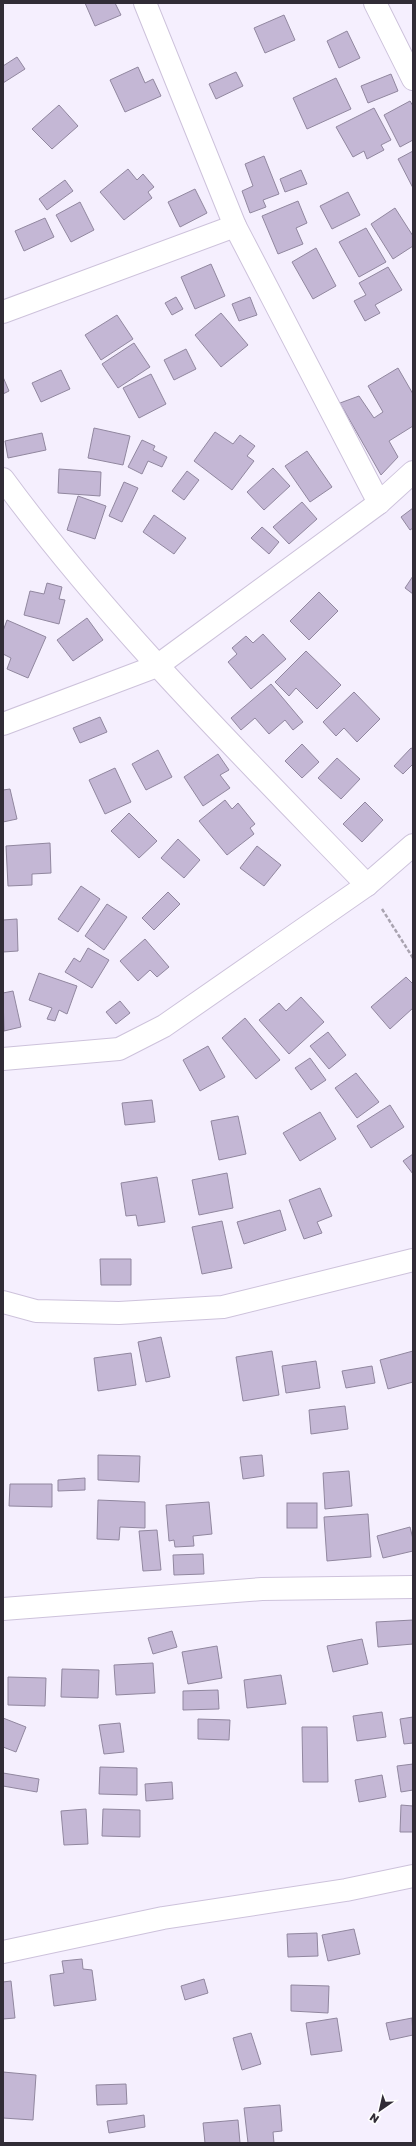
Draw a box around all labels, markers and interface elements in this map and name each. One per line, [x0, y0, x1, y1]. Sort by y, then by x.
north arrow [360, 2090, 400, 2130]
text: N [367, 2111, 381, 2126]

